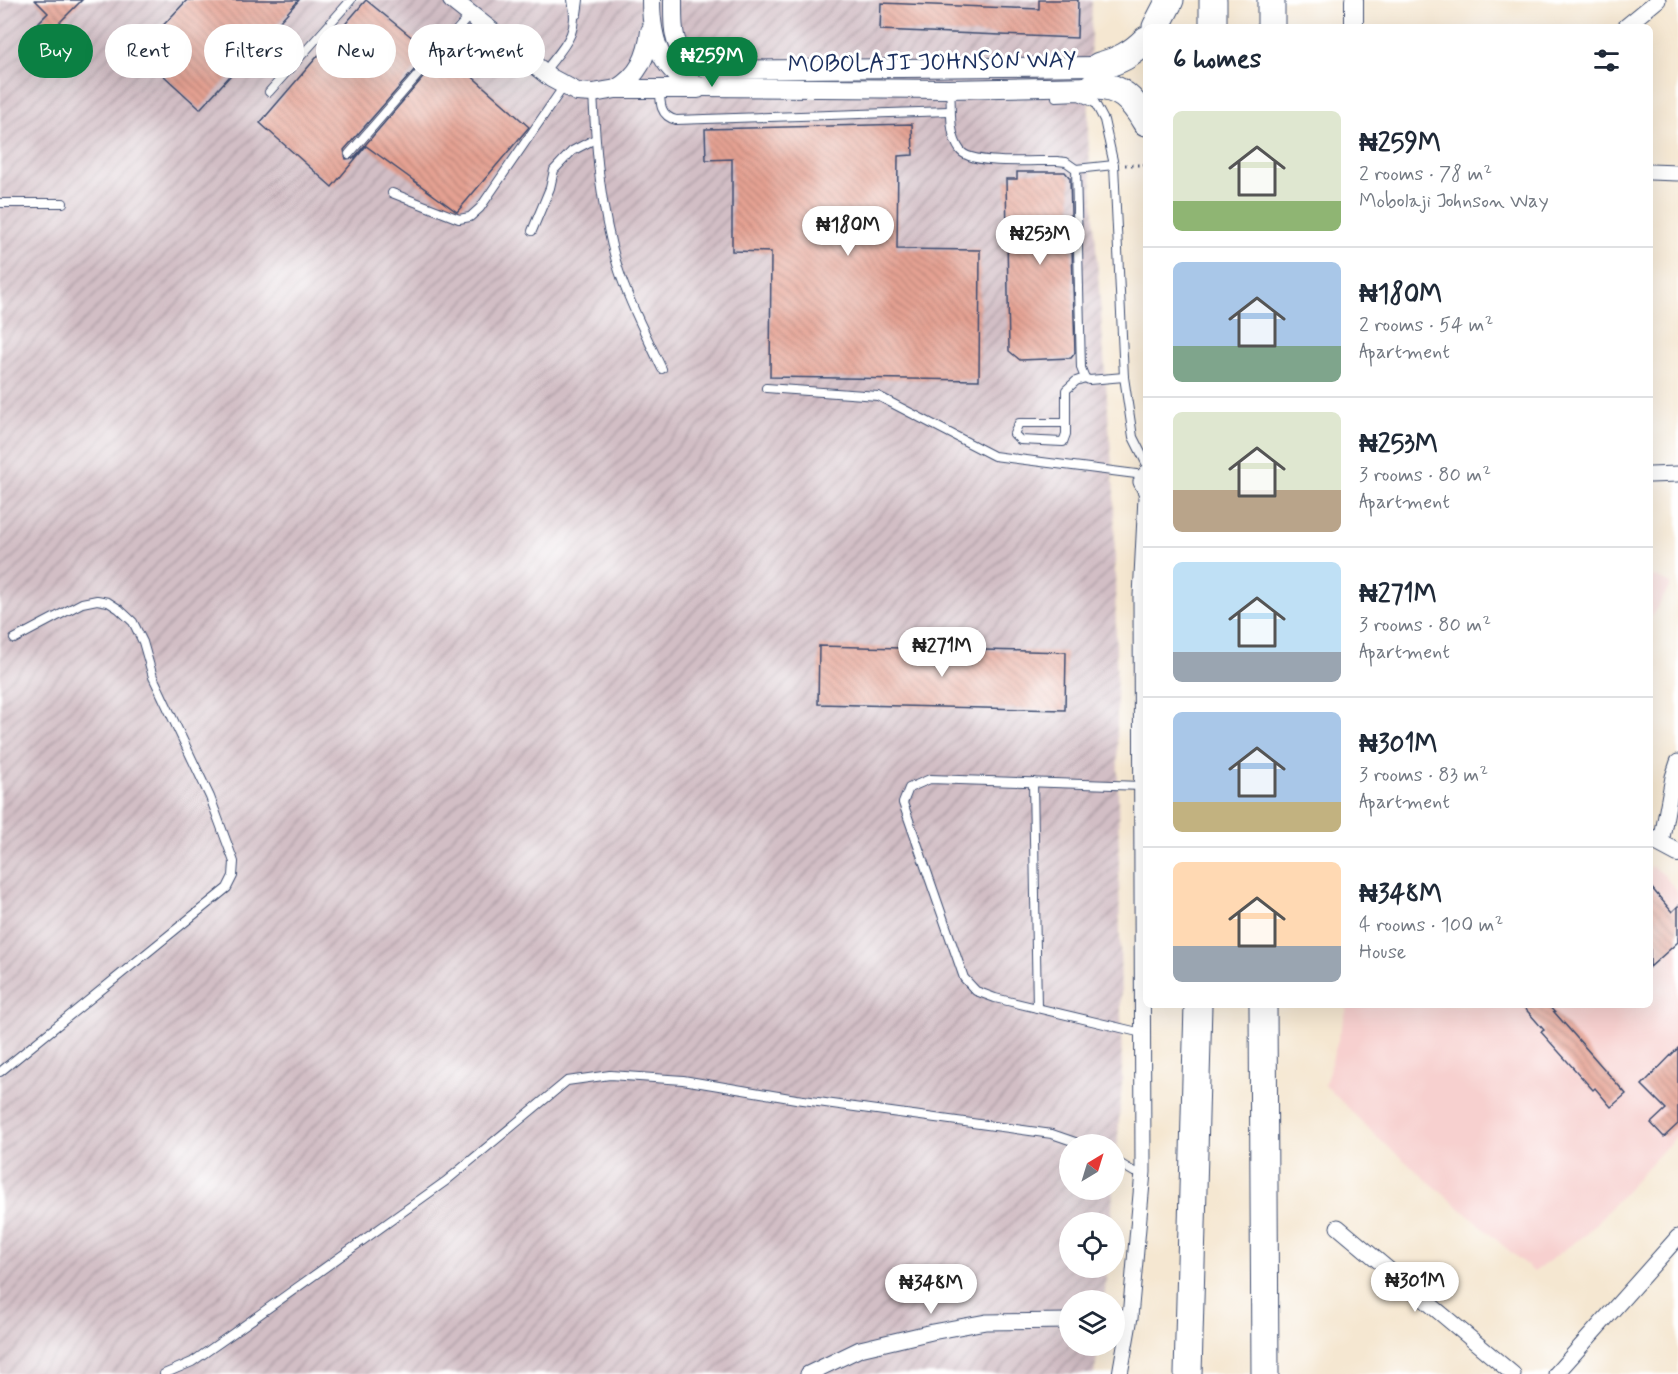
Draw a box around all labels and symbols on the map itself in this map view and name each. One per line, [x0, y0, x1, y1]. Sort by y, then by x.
pin: ₦259M [670, 37, 754, 88]
street label: MOBOLAJI JOHNSON WAY [787, 45, 1077, 81]
pin: ₦180M [806, 206, 890, 257]
pin: ₦253M [998, 215, 1082, 266]
pin: ₦271M [900, 627, 984, 678]
north arrow [1059, 1134, 1125, 1200]
pin: ₦301M [1373, 1262, 1457, 1313]
pin: ₦348M [889, 1264, 973, 1315]

